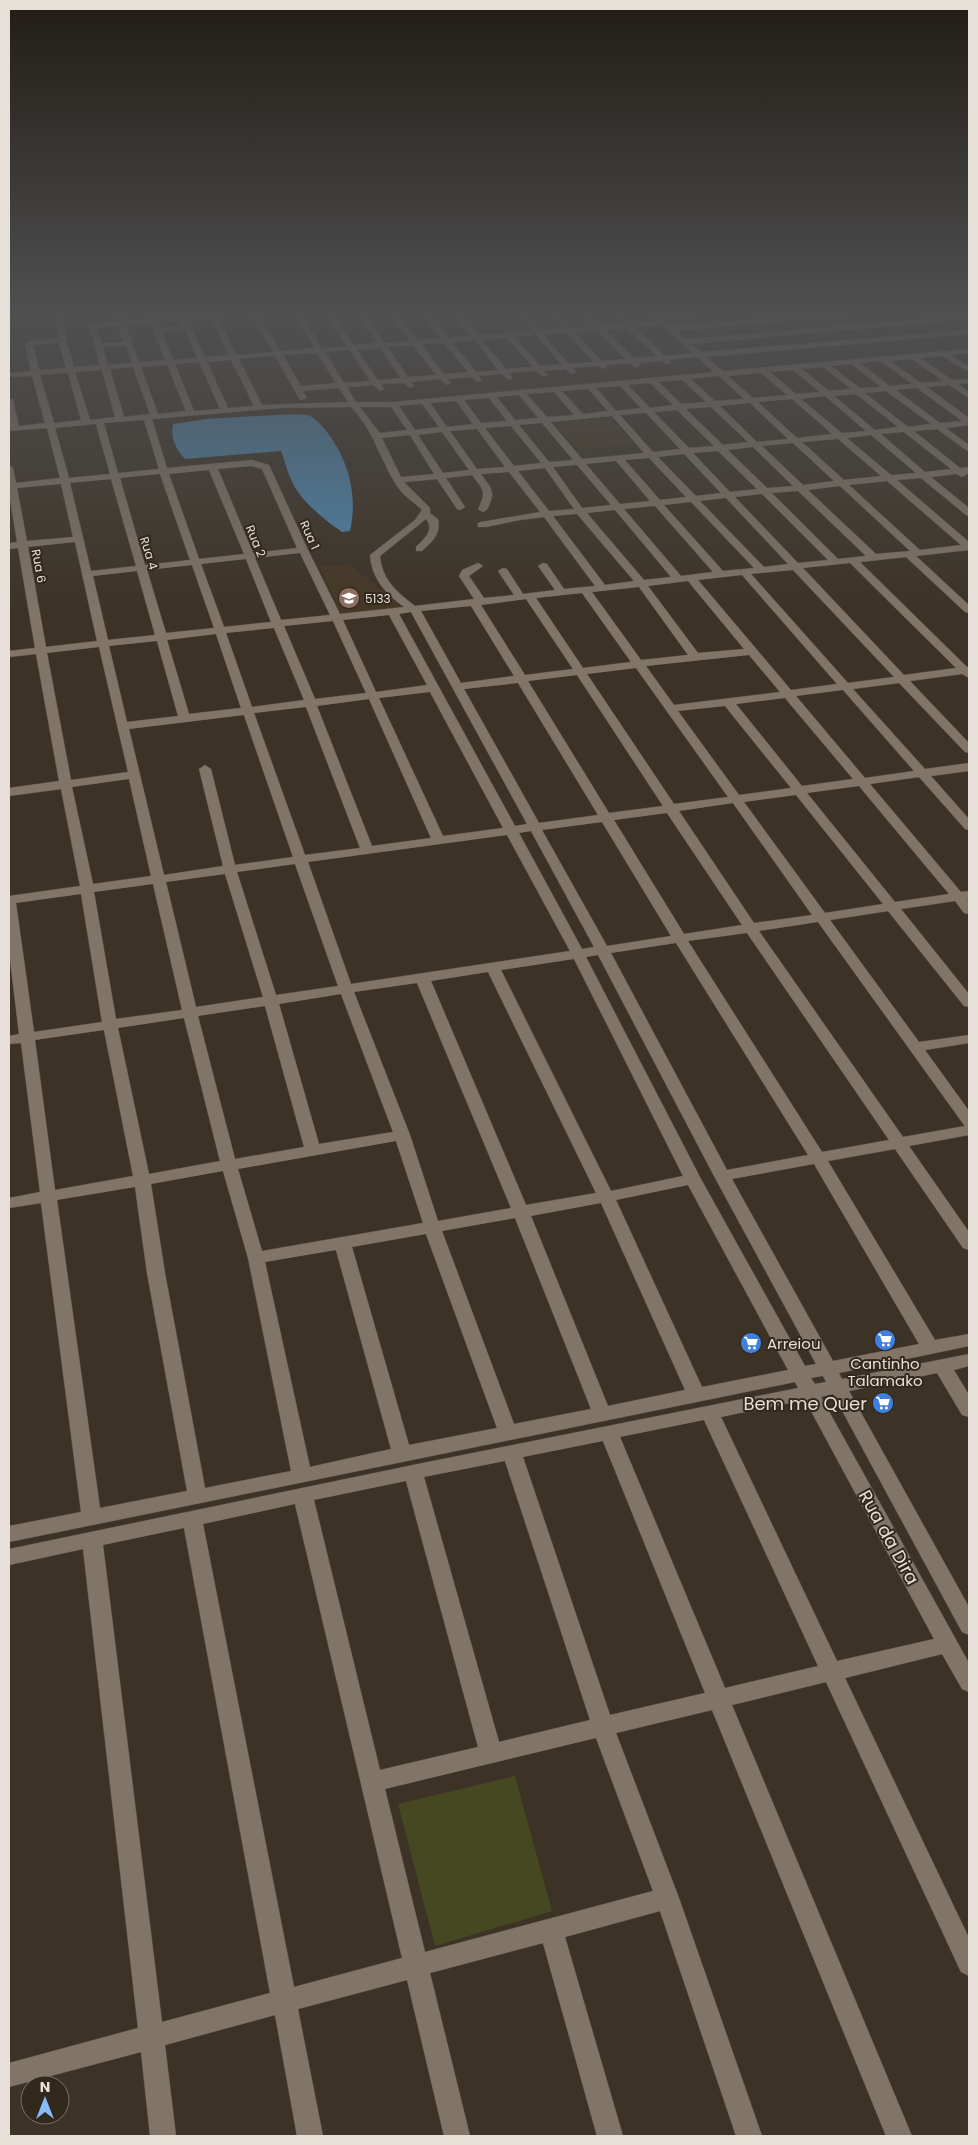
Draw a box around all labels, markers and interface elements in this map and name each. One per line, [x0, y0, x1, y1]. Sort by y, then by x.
street label: Rua 1 [296, 518, 324, 552]
street label: Rua 2 [242, 522, 270, 560]
street label: Rua 4 [136, 534, 162, 572]
street label: Rua 6 [28, 548, 50, 584]
school or university icon: 5133 [337, 586, 361, 610]
place label: 5133 [365, 590, 391, 607]
supermarket icon: Cantinho Talamako [873, 1328, 897, 1352]
supermarket icon: Arreiou [739, 1331, 763, 1355]
place label: Arreiou [767, 1333, 821, 1354]
place label: Cantinho Talamako [847, 1353, 923, 1391]
place label: Bem me Quer [743, 1391, 867, 1416]
supermarket icon: Bem me Quer [871, 1391, 895, 1415]
street label: Rua da Dira [853, 1485, 925, 1589]
north arrow [20, 2075, 70, 2125]
text: N [40, 2077, 50, 2097]

